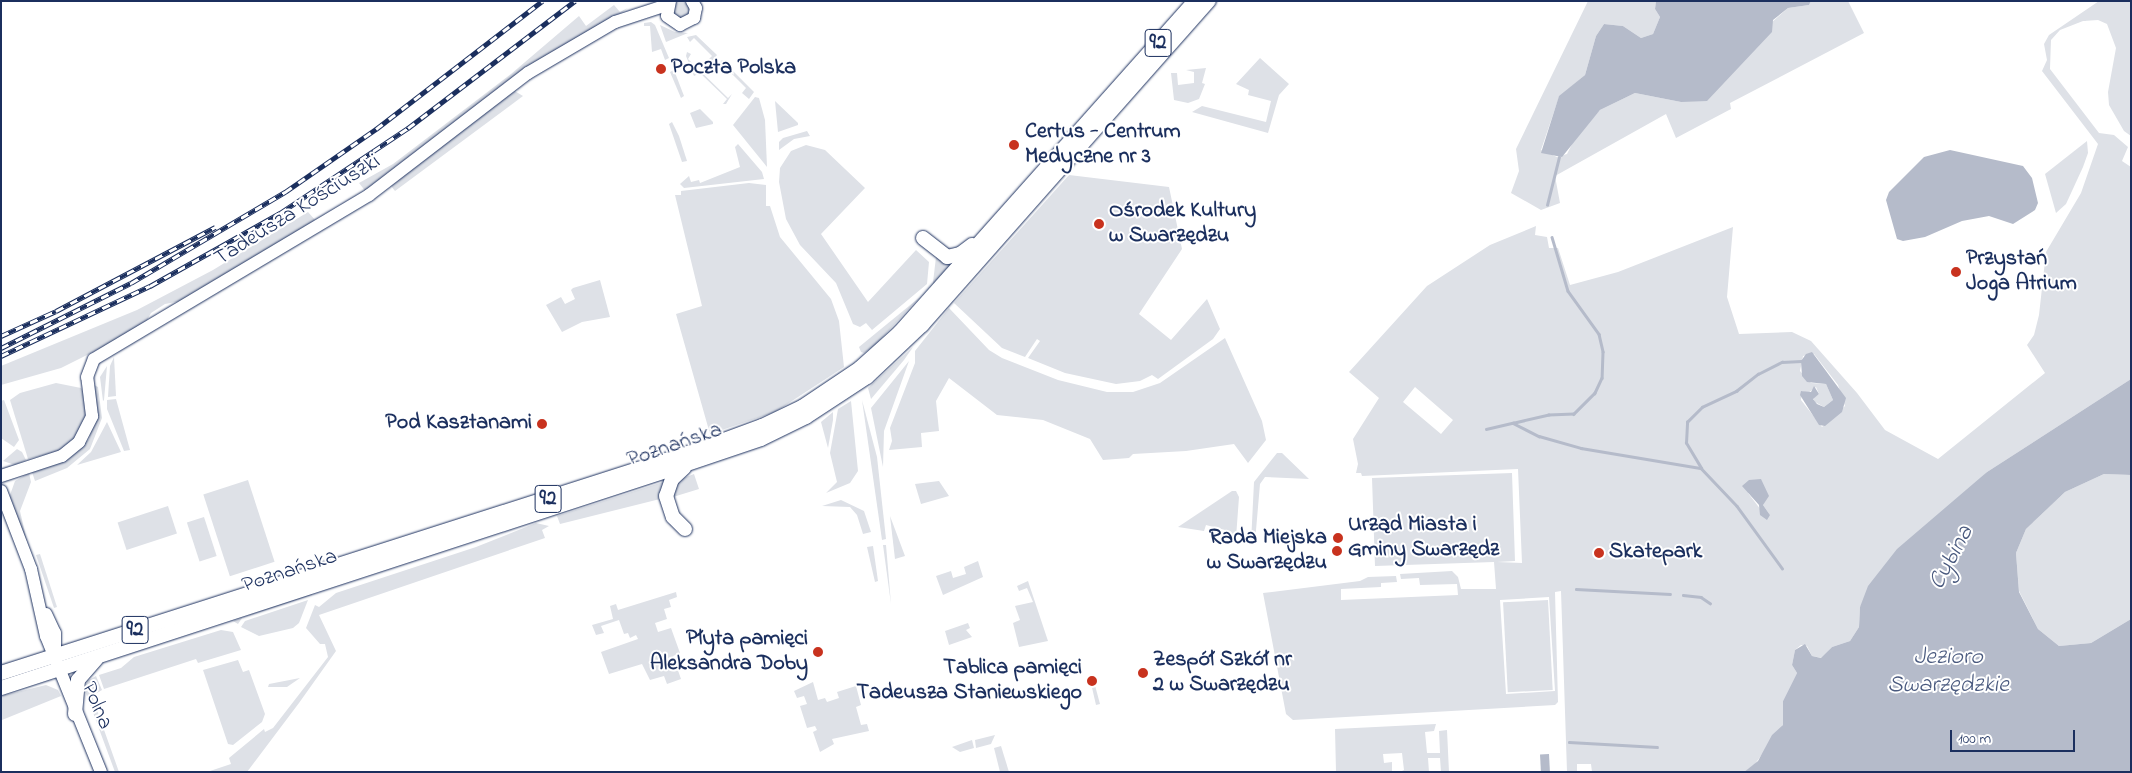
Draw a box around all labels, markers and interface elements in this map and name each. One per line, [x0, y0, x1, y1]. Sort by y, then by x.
road number: 92 [1144, 24, 1172, 62]
place label: Poczta Polska [671, 56, 796, 82]
marker: Poczta Polska [655, 63, 667, 75]
place label: Certus - Centrum Medyczne nr 3 [1025, 119, 1181, 170]
marker: Certus - Centrum Medyczne nr 3 [1007, 138, 1021, 152]
street label: Tadeusza Kościuszki [210, 149, 386, 273]
place label: Ośrodek Kultury w Swarzędzu [1109, 198, 1256, 250]
marker: Ośrodek Kultury w Swarzędzu [1093, 218, 1105, 230]
place label: Przystań Joga Atrium [1966, 246, 2077, 298]
marker: Przystań Joga Atrium [1950, 266, 1962, 278]
place label: Pod Kasztanami [385, 411, 532, 437]
marker: Pod Kasztanami [536, 418, 548, 430]
street label: Poznańska [624, 418, 726, 474]
road number: 92 [534, 480, 562, 518]
place label: Urząd Miasta i Gminy Swarzędz [1348, 512, 1499, 564]
water label: Cybina [1923, 521, 1981, 595]
place label: Rada Miejska w Swarzędzu [1207, 525, 1327, 576]
marker: Urząd Miasta i Gminy Swarzędz [1332, 532, 1344, 544]
place label: Skatepark [1609, 540, 1702, 566]
street label: Poznańska [239, 544, 341, 600]
marker: Rada Miejska w Swarzędzu [1331, 545, 1343, 557]
marker: Skatepark [1593, 547, 1605, 559]
road number: 92 [121, 612, 149, 648]
place label: Płyta pamięci Aleksandra Doby [650, 626, 808, 678]
water label: Jezioro Swarzędzkie [1887, 644, 2009, 700]
marker: Płyta pamięci Aleksandra Doby [812, 646, 824, 658]
place label: Zespół Szkół nr 2 w Swarzędzu [1153, 647, 1292, 698]
place label: Tablica pamięci Tadeusza Staniewskiego [857, 655, 1082, 706]
marker: Zespół Szkół nr 2 w Swarzędzu [1137, 667, 1149, 679]
marker: Tablica pamięci Tadeusza Staniewskiego [1086, 675, 1098, 687]
street label: Polna [74, 678, 118, 734]
scale bar [1952, 720, 2077, 752]
text: 100 m [1958, 728, 1991, 750]

